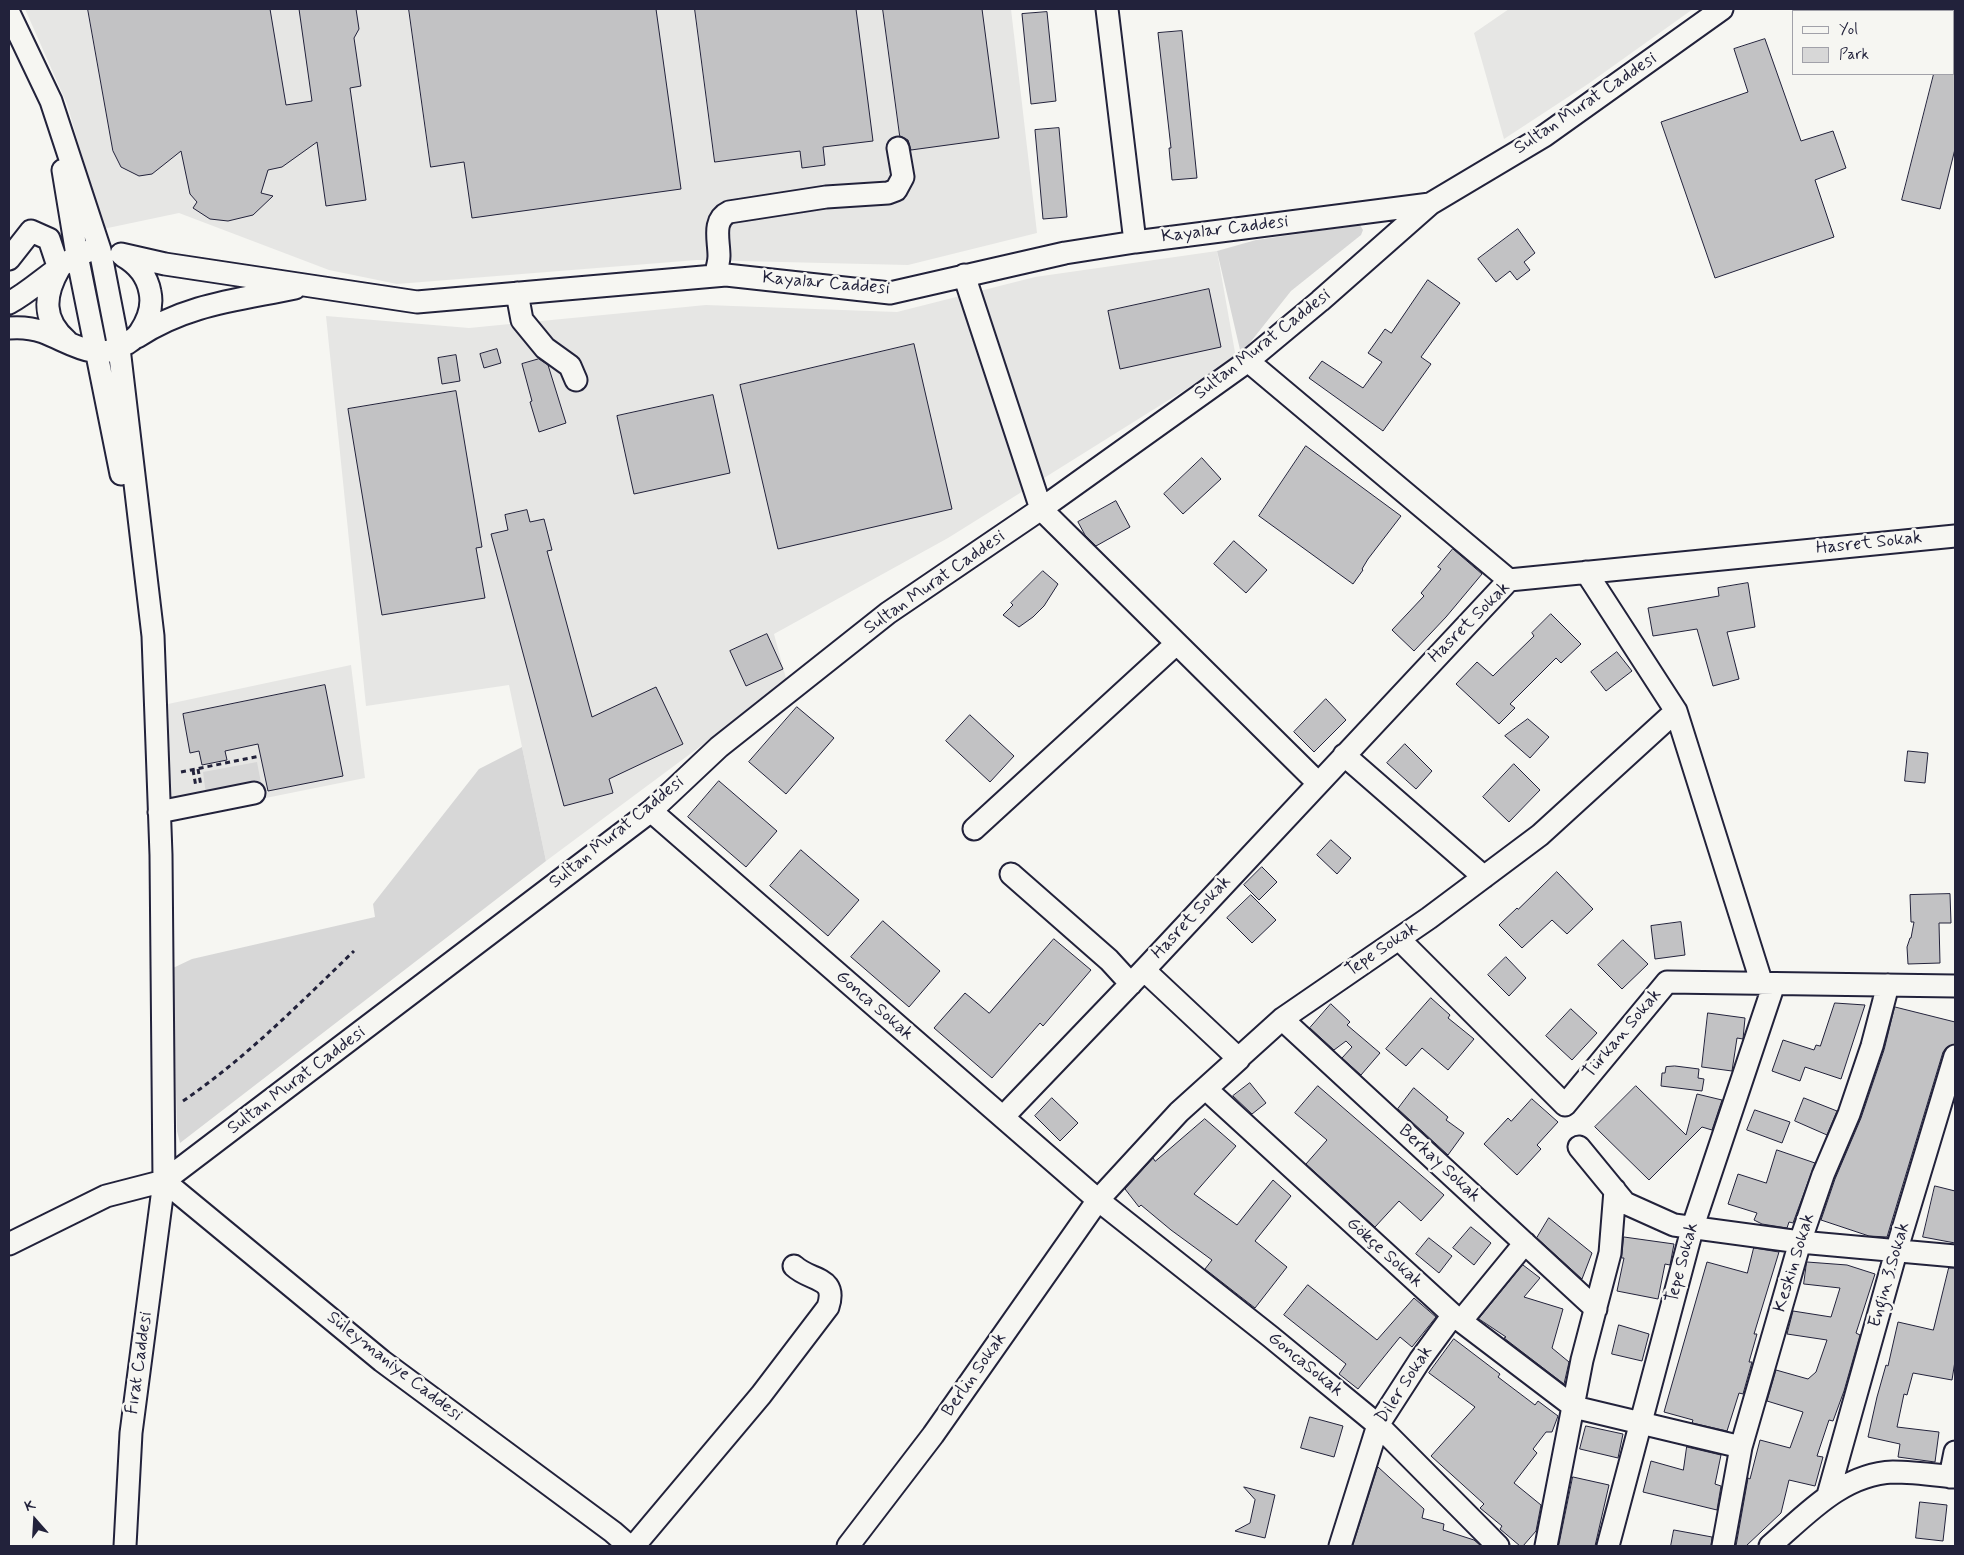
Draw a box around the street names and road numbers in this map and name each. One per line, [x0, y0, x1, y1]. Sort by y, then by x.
street label: Sultan Murat Caddesi [1511, 48, 1661, 160]
street label: Kayalar Caddesi [1160, 211, 1290, 249]
street label: Kayalar Caddesi [761, 268, 891, 300]
street label: Sultan Murat Caddesi [1190, 285, 1336, 405]
street label: Sultan Murat Caddesi [860, 526, 1010, 640]
street label: Hasret Sokak [1815, 528, 1923, 560]
street label: Hasret Sokak [1425, 578, 1515, 668]
street label: Sultan Murat Caddesi [545, 772, 689, 894]
street label: Hasret Sokak [1148, 872, 1236, 964]
street label: Tepe Sokak [1342, 918, 1422, 982]
street label: Gonca Sokak [831, 966, 917, 1046]
street label: Türkan Sokak [1579, 985, 1667, 1083]
street label: Sultan Murat Caddesi [224, 1022, 370, 1140]
street label: Berkay Sokak [1393, 1121, 1485, 1207]
street label: Keskin Sokak [1770, 1211, 1820, 1315]
street label: Gökçe Sokak [1341, 1213, 1427, 1293]
street label: Tepe Sokak [1662, 1220, 1704, 1306]
street label: Engin 3.Sokak [1865, 1220, 1915, 1330]
street label: Süleymaniye Caddesi [322, 1307, 466, 1427]
street label: Fırat Caddesi [122, 1310, 158, 1416]
street label: GoncaSokak [1263, 1328, 1347, 1402]
street label: Berlin Sokak [938, 1329, 1012, 1421]
street label: Diler Sokak [1372, 1342, 1438, 1428]

